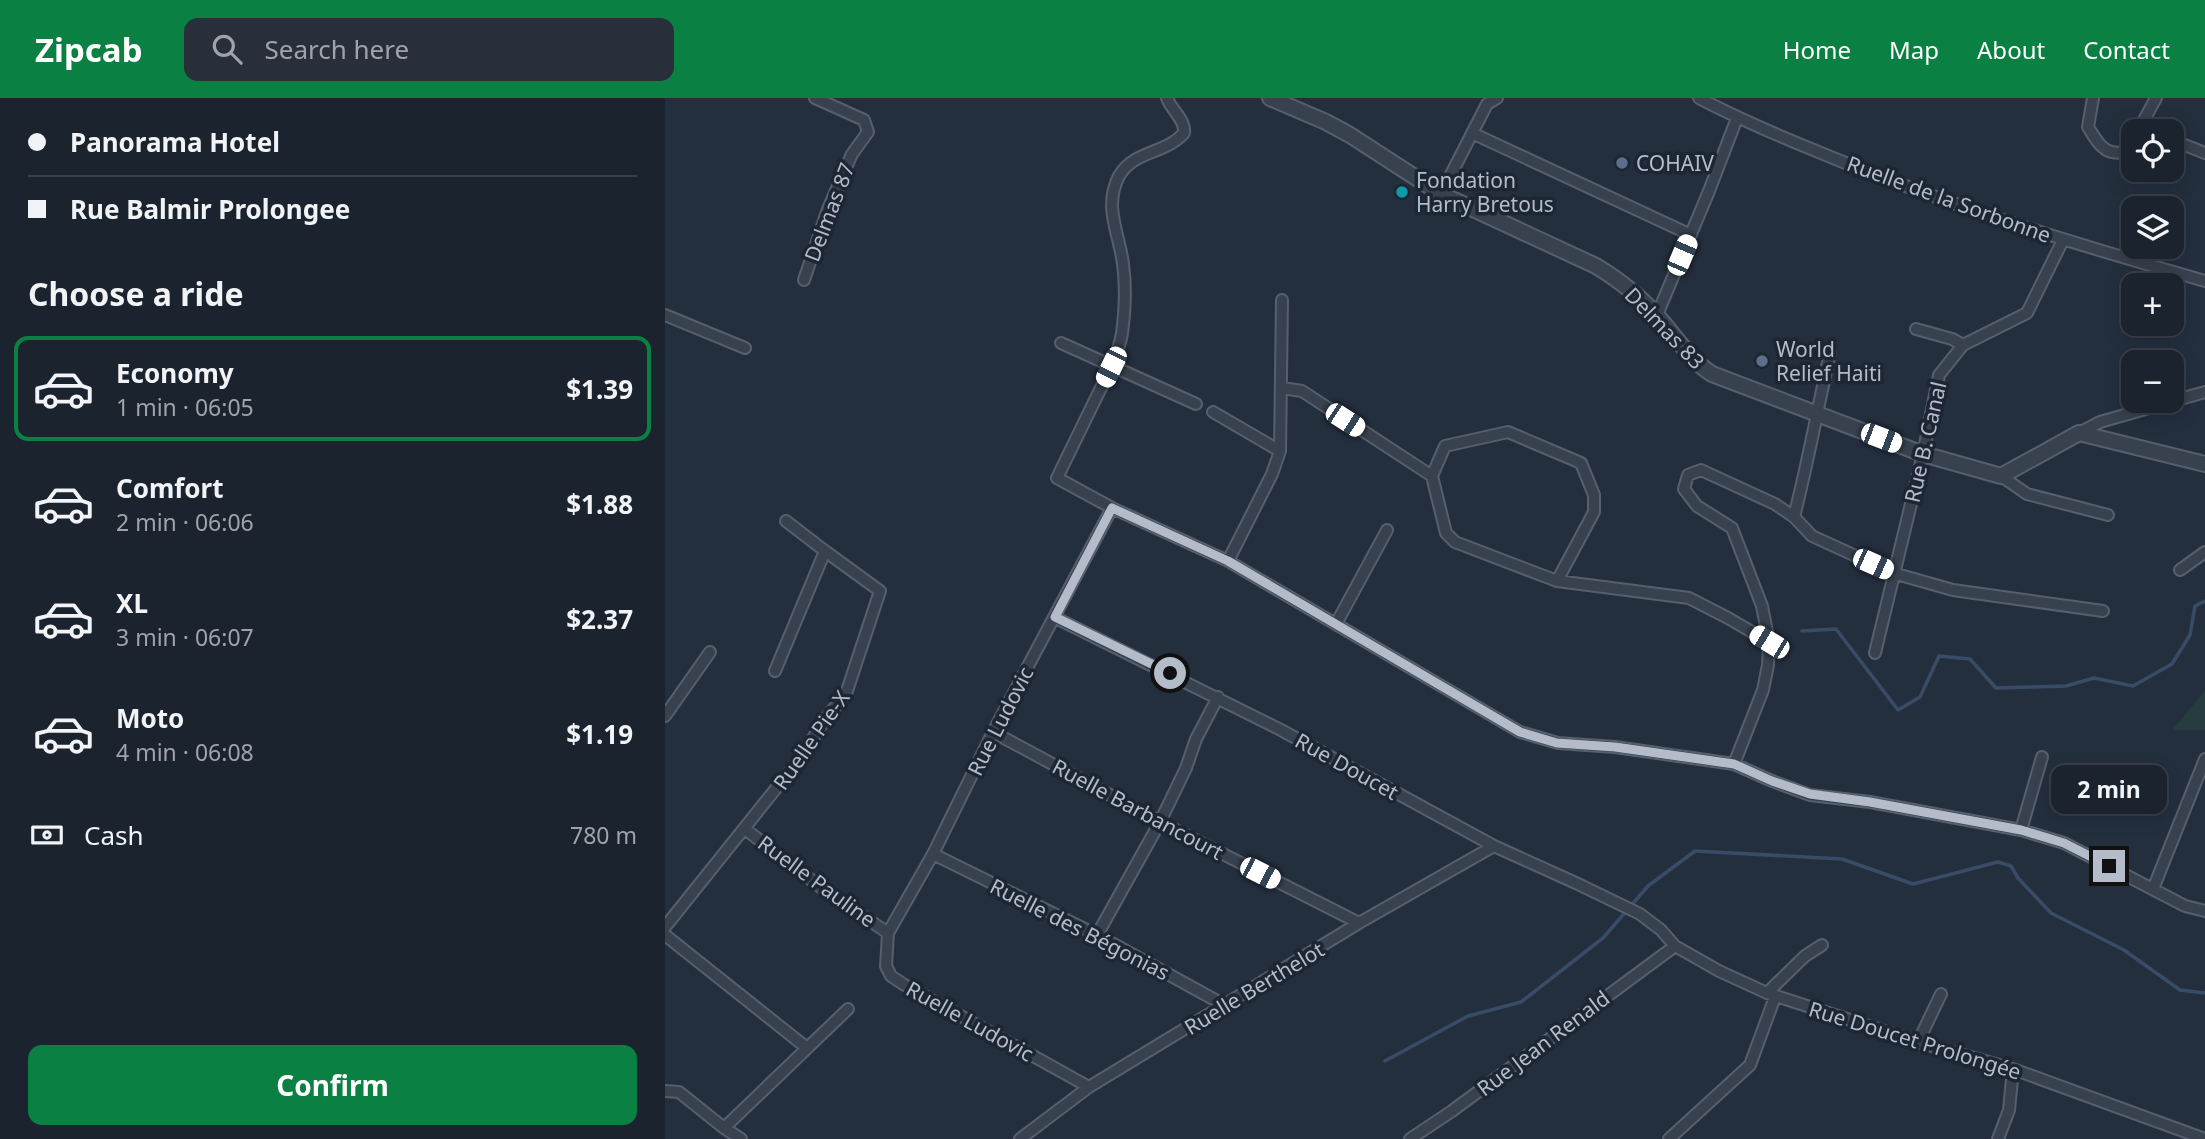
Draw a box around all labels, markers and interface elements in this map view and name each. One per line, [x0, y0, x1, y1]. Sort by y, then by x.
search box [184, 18, 674, 81]
text: Zipcab [35, 27, 142, 72]
icon: search [208, 30, 246, 68]
text: Search here [264, 31, 409, 67]
text: Home [1783, 33, 1851, 66]
text: Map [1889, 33, 1939, 66]
text: About [1977, 33, 2045, 66]
text: Contact [2083, 33, 2170, 66]
map controls [2121, 119, 2184, 413]
button: locate [2121, 119, 2184, 182]
text: Panorama Hotel [70, 124, 280, 160]
place label: COHAIV [1636, 149, 1714, 177]
street label: Ruelle de la Sorbonne [1843, 149, 2055, 249]
marker: COHAIV [1614, 155, 1630, 171]
street label: Delmas 87 [797, 159, 861, 265]
place label: Fondation Harry Bretous [1416, 166, 1554, 218]
marker: Fondation Harry Bretous [1394, 184, 1410, 200]
text: Rue Balmir Prolongee [70, 191, 350, 227]
button: layers [2121, 196, 2184, 259]
car [1665, 232, 1700, 278]
text: Choose a ride [28, 272, 244, 315]
button: + [2121, 273, 2184, 336]
street label: Delmas 83 [1619, 281, 1711, 375]
place label: World Relief Haiti [1776, 335, 1882, 387]
car [1093, 344, 1130, 390]
button: − [2121, 350, 2184, 413]
marker: World Relief Haiti [1754, 353, 1770, 369]
text: Economy [116, 355, 234, 391]
icon: car [32, 357, 95, 420]
text: $1.39 [566, 371, 633, 407]
street label: Rue B. Canal [1898, 379, 1952, 505]
text: 1 min · 06:05 [116, 391, 254, 423]
car [1322, 400, 1369, 440]
car [1858, 421, 1905, 455]
text: Comfort [116, 470, 224, 506]
icon: car [32, 472, 95, 535]
text: $1.88 [566, 486, 633, 522]
text: 2 min · 06:06 [116, 506, 254, 538]
car [1850, 546, 1897, 582]
text: XL [116, 585, 148, 621]
icon: car [32, 587, 95, 650]
text: $2.37 [566, 601, 633, 637]
text: 3 min · 06:07 [116, 621, 254, 653]
car [1746, 622, 1793, 662]
route start [1154, 657, 1186, 689]
street label: Rue Ludovic [961, 662, 1039, 780]
street label: Ruelle Pie-X [767, 684, 856, 795]
text: Moto [116, 700, 184, 736]
icon: car [32, 702, 95, 765]
text: $1.19 [566, 716, 633, 752]
street label: Rue Doucet [1290, 726, 1404, 806]
text: 4 min · 06:08 [116, 736, 254, 768]
street label: Ruelle Barbancourt [1048, 752, 1229, 866]
callout: 2 min [2051, 764, 2167, 814]
text: 2 min [2077, 773, 2141, 805]
icon: cash [28, 816, 66, 854]
text: Cash [84, 817, 144, 853]
text: 780 m [570, 819, 637, 851]
street label: Ruelle Pauline [752, 829, 882, 933]
route end [2093, 850, 2125, 882]
car [1237, 854, 1284, 892]
street label: Ruelle des Bégonias [986, 872, 1174, 986]
street label: Ruelle Berthelot [1179, 935, 1329, 1041]
street label: Ruelle Ludovic [901, 974, 1039, 1068]
street label: Rue Jean Renald [1471, 984, 1615, 1102]
street label: Rue Doucet Prolongée [1805, 994, 2025, 1086]
button: Confirm [28, 1045, 637, 1125]

